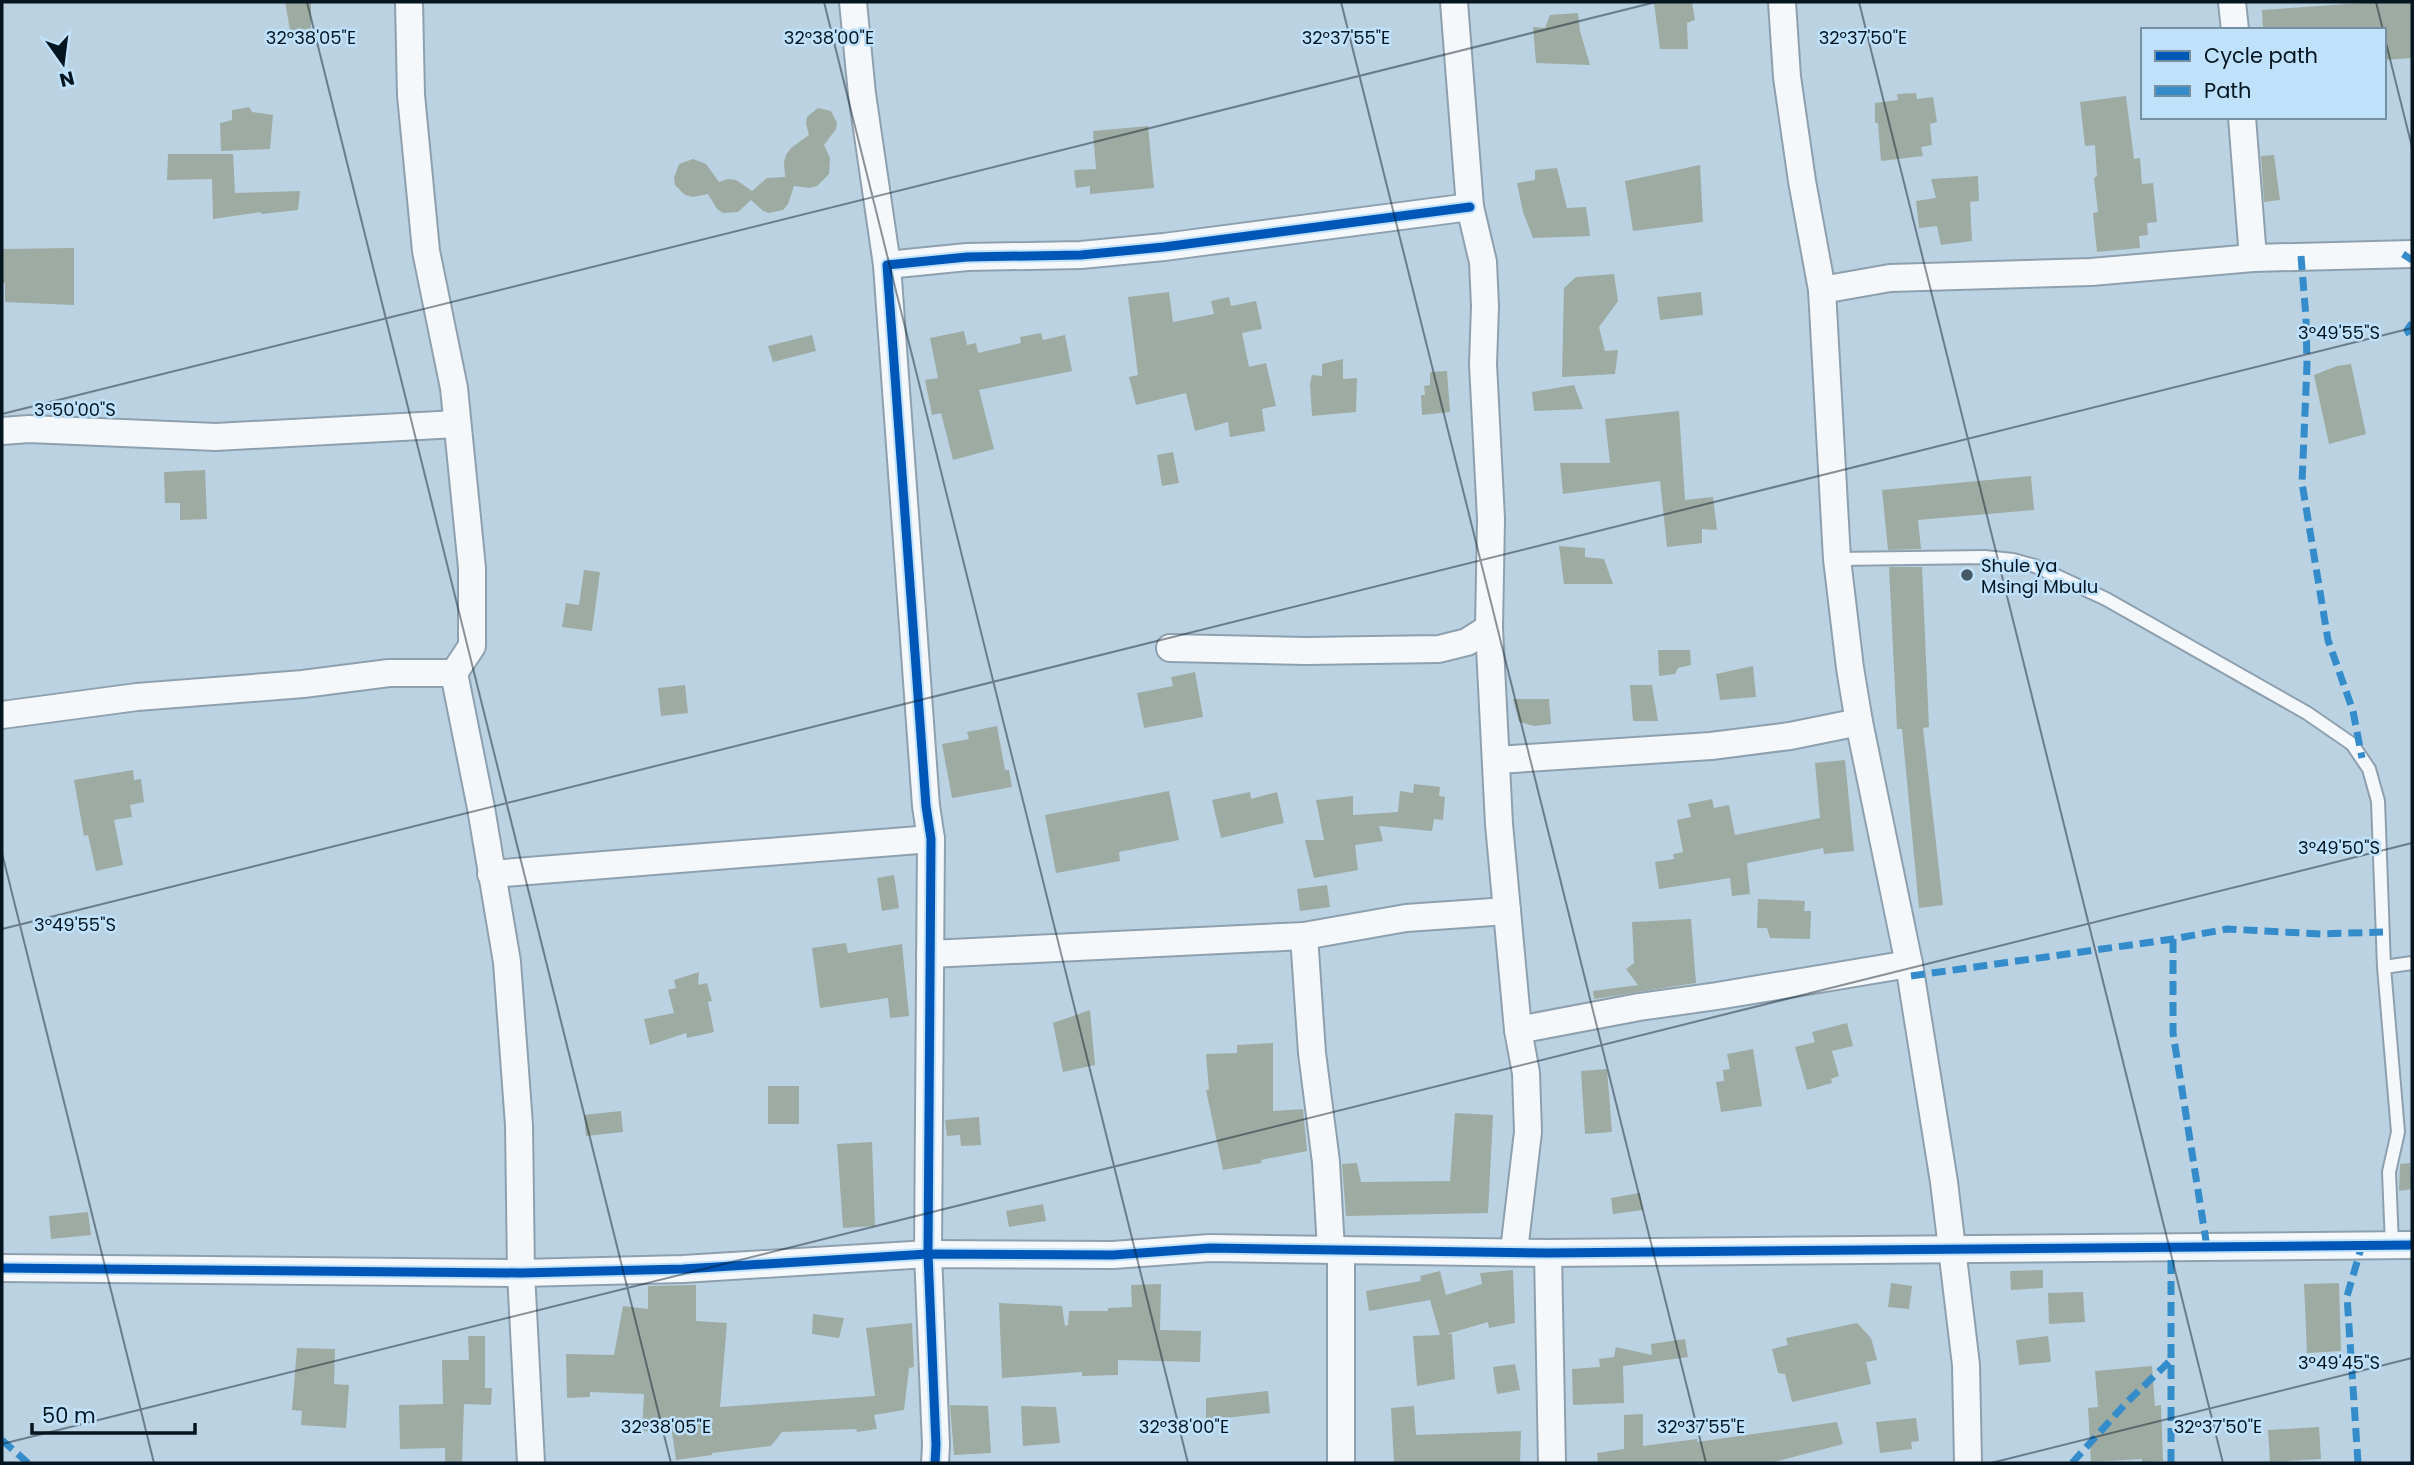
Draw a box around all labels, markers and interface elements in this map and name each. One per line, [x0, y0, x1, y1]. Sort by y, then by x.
text: 32°38'05"E [266, 25, 356, 50]
text: 32°38'00"E [784, 25, 874, 50]
text: 32°37'55"E [1302, 25, 1390, 50]
text: 32°37'50"E [1819, 25, 1907, 50]
north arrow [28, 28, 98, 98]
legend [2141, 28, 2386, 119]
text: Cycle path [2204, 41, 2318, 70]
text: N [57, 64, 77, 94]
text: Path [2204, 76, 2251, 105]
text: 3°49'55"S [2298, 320, 2380, 345]
text: 3°50'00"S [34, 397, 116, 422]
place label: Shule ya Msingi Mbulu [1981, 553, 2098, 599]
marker: Shule ya Msingi Mbulu [1959, 567, 1975, 583]
text: 3°49'50"S [2298, 835, 2380, 860]
text: 3°49'55"S [34, 912, 116, 937]
text: 3°49'45"S [2298, 1350, 2380, 1375]
scale bar [32, 1392, 194, 1436]
text: 50 m [42, 1401, 96, 1430]
text: 32°38'05"E [621, 1414, 711, 1439]
text: 32°38'00"E [1139, 1414, 1229, 1439]
text: 32°37'55"E [1657, 1414, 1745, 1439]
text: 32°37'50"E [2174, 1414, 2262, 1439]

